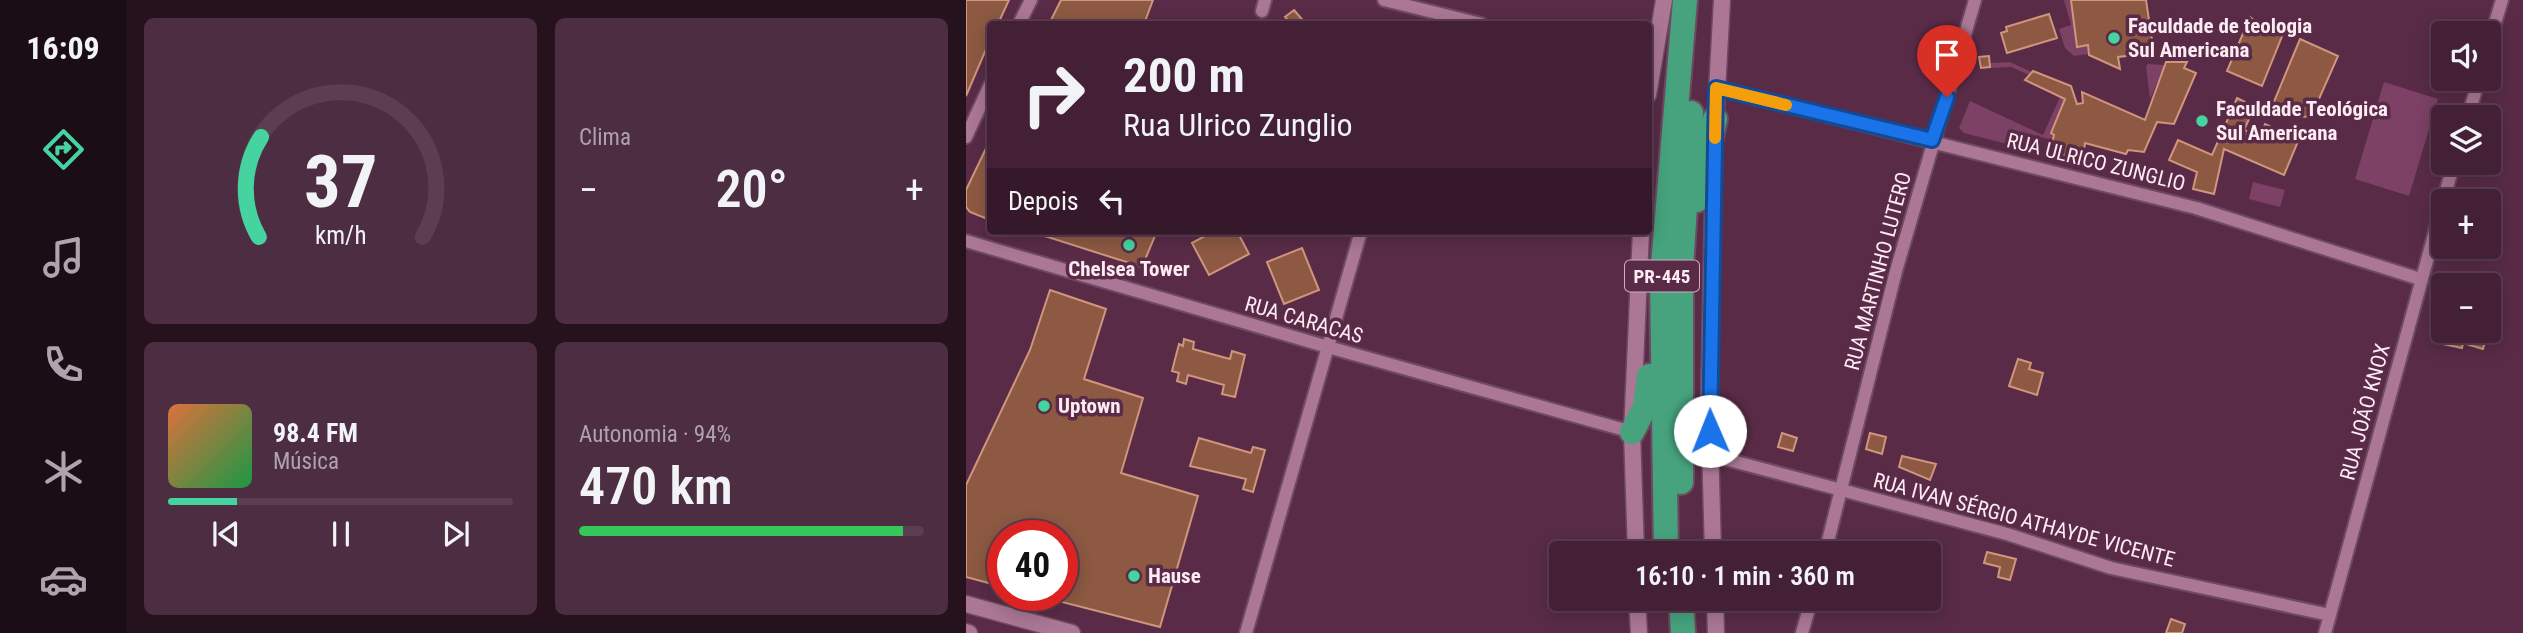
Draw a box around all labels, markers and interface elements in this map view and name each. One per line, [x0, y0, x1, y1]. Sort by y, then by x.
place label: Faculdade de teologia Sul Americana [2128, 14, 2312, 62]
map controls [2431, 21, 2501, 343]
button: sound [2431, 21, 2501, 91]
pin [1917, 25, 1977, 97]
text: 16:09 [26, 29, 100, 67]
marker: Faculdade de teologia Sul Americana [2106, 30, 2122, 46]
icon: arrive [1928, 36, 1966, 74]
text: 200 m [1123, 47, 1245, 104]
icon: right [1008, 49, 1099, 140]
place label: Faculdade Teológica Sul Americana [2216, 97, 2388, 145]
button: layers [2431, 105, 2501, 175]
text: Rua Ulrico Zunglio [1123, 106, 1353, 144]
marker: Faculdade Teológica Sul Americana [2194, 113, 2210, 129]
text: Clima [579, 124, 631, 151]
icon: directions [39, 125, 88, 174]
street label: RUA ULRICO ZUNGLIO [2004, 128, 2188, 196]
text: 37 [304, 139, 377, 225]
text: 20° [715, 159, 788, 220]
text: − [579, 168, 598, 212]
text: + [905, 168, 924, 212]
street label: RUA MARTINHO LUTERO [1840, 169, 1916, 373]
icon: left [1093, 182, 1131, 220]
text: Depois [1008, 186, 1079, 216]
button: + [2431, 189, 2501, 259]
text: km/h [315, 221, 366, 250]
icon: music [39, 233, 88, 282]
marker: Chelsea Tower [1121, 237, 1137, 253]
place label: Chelsea Tower [1068, 257, 1190, 281]
road number: PR-445 [1625, 260, 1699, 292]
button: − [2431, 273, 2501, 343]
street label: RUA CARACAS [1242, 292, 1366, 348]
icon: phone [39, 340, 88, 389]
street label: RUA JOÃO KNOX [2335, 341, 2395, 483]
place label: Uptown [1058, 394, 1121, 418]
position arrow [1673, 394, 1747, 468]
marker: Uptown [1036, 398, 1052, 414]
text: 98.4 FM [273, 418, 358, 448]
text: Autonomia · 94% [579, 421, 731, 448]
icon: climate [39, 447, 88, 496]
text: Música [273, 448, 339, 475]
text: 470 km [579, 456, 733, 517]
street label: RUA IVAN SÉRGIO ATHAYDE VICENTE [1871, 468, 2177, 572]
icon: previous [207, 515, 245, 553]
icon: pause [322, 515, 360, 553]
icon: next [437, 515, 475, 553]
speed limit sign: 40 [987, 520, 1078, 611]
icon: car [39, 555, 88, 604]
text: 16:10 · 1 min · 360 m [1635, 561, 1855, 591]
place label: Hause [1148, 564, 1201, 588]
marker: Hause [1126, 568, 1142, 584]

